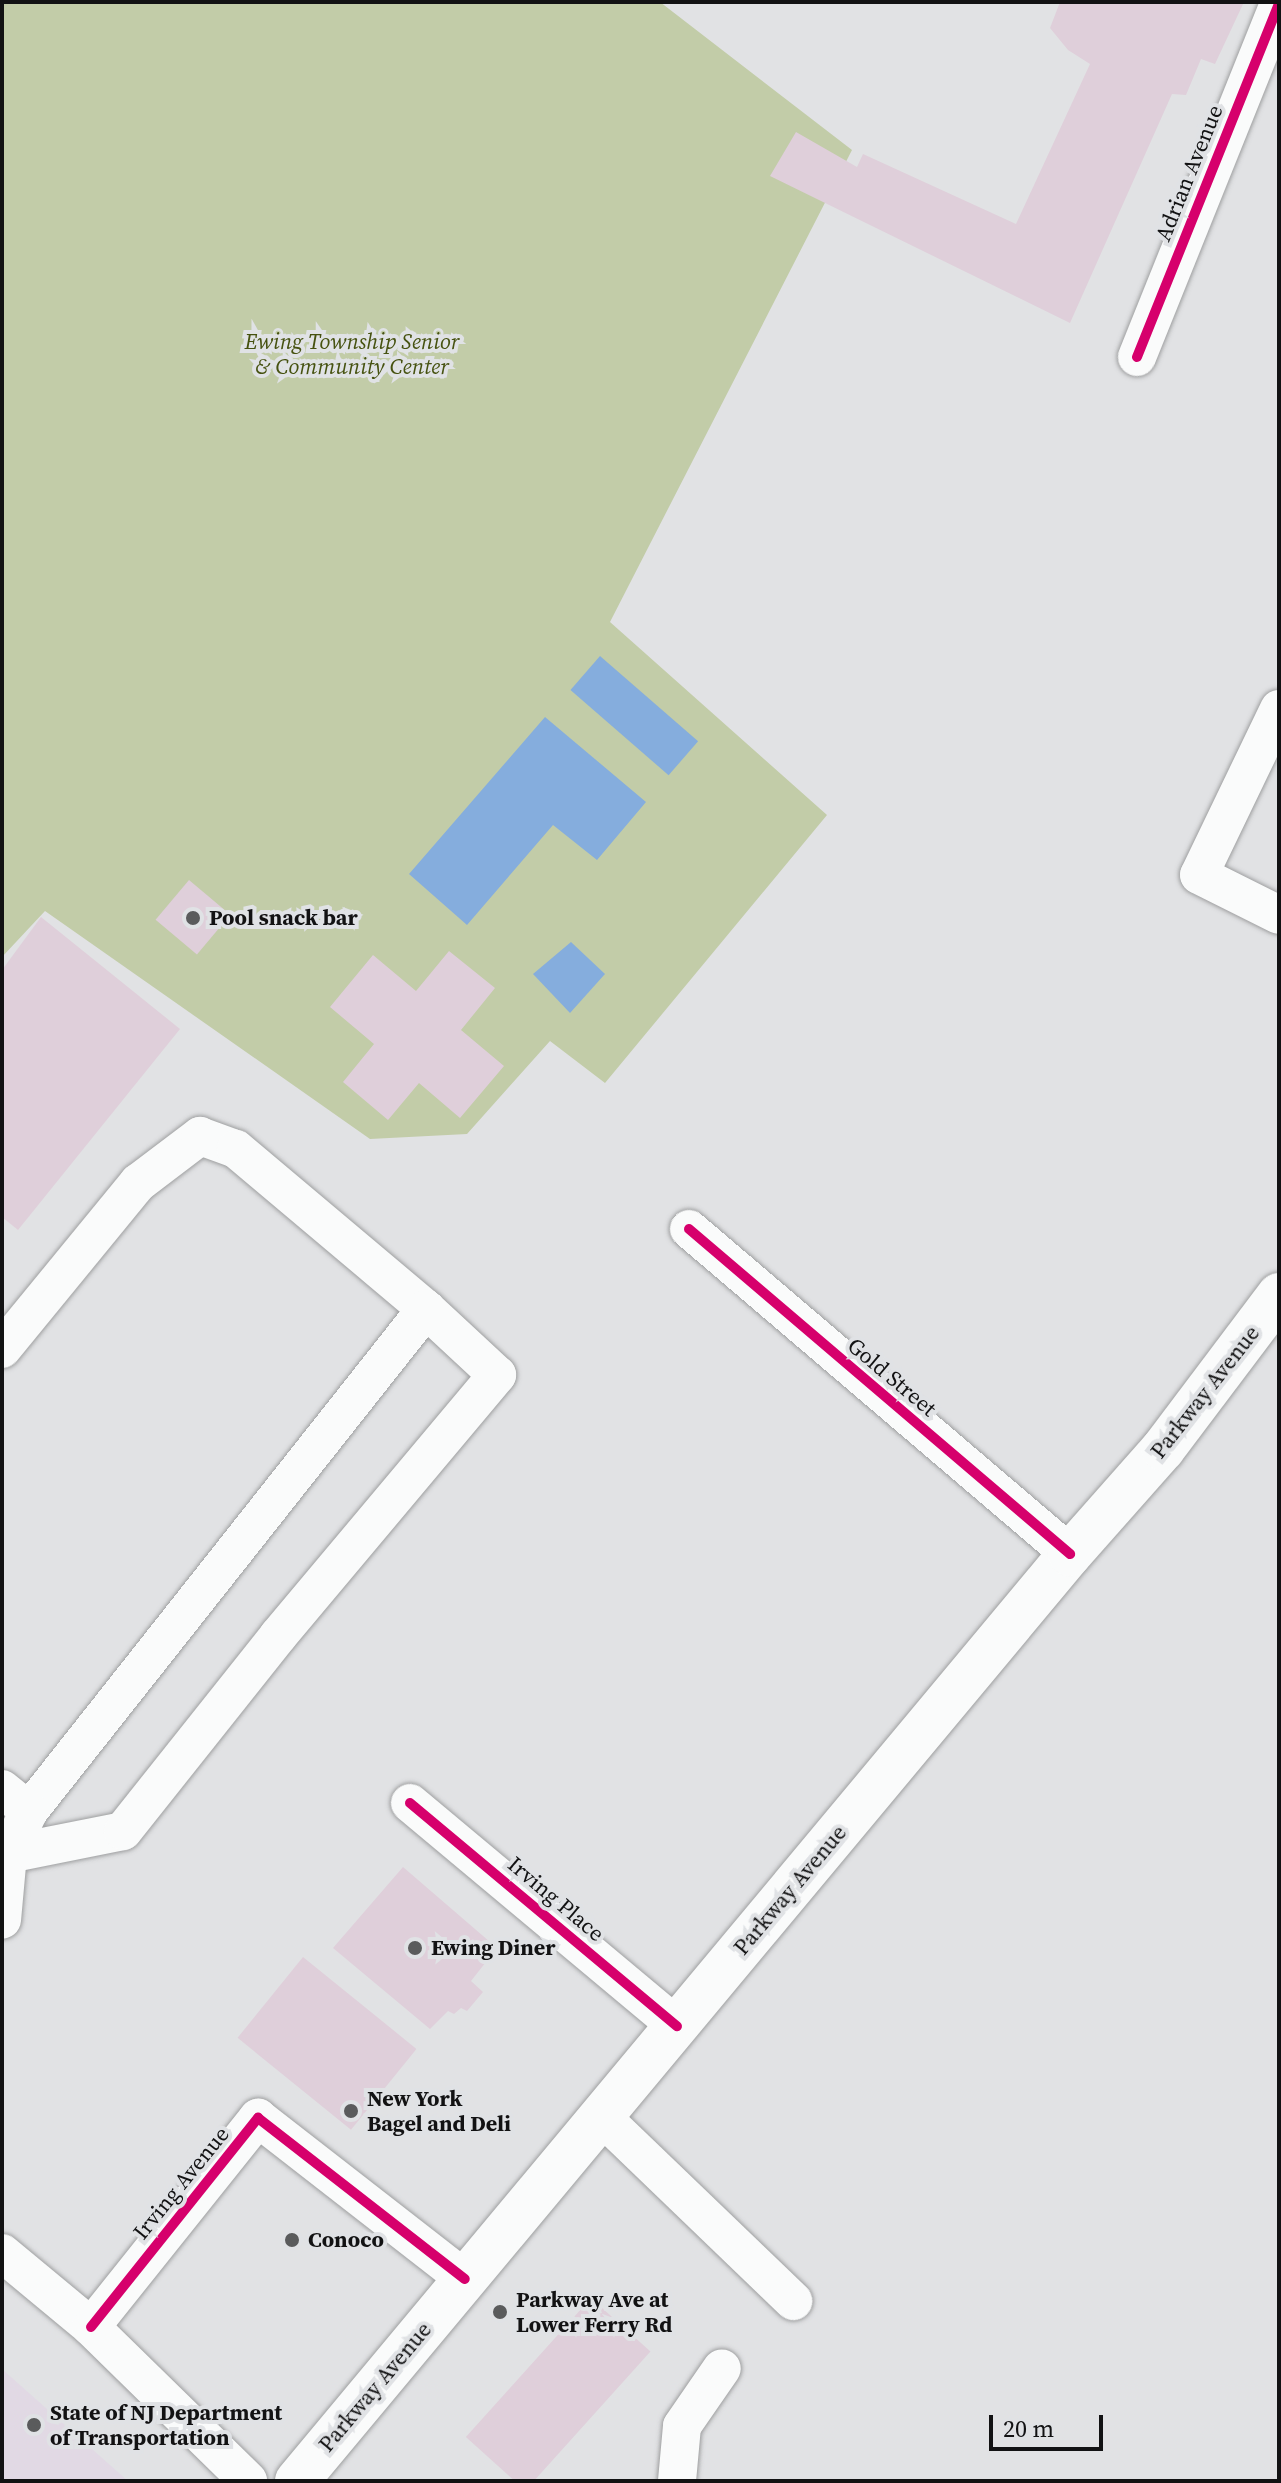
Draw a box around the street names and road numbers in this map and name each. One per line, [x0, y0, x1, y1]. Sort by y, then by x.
street label: Adrian Avenue [1150, 101, 1228, 245]
street label: Parkway Avenue [1145, 1320, 1265, 1464]
street label: Gold Street [842, 1332, 942, 1422]
street label: Parkway Avenue [728, 1820, 852, 1960]
street label: Irving Place [502, 1851, 610, 1947]
street label: Irving Avenue [127, 2121, 235, 2245]
street label: Parkway Avenue [313, 2317, 437, 2457]

